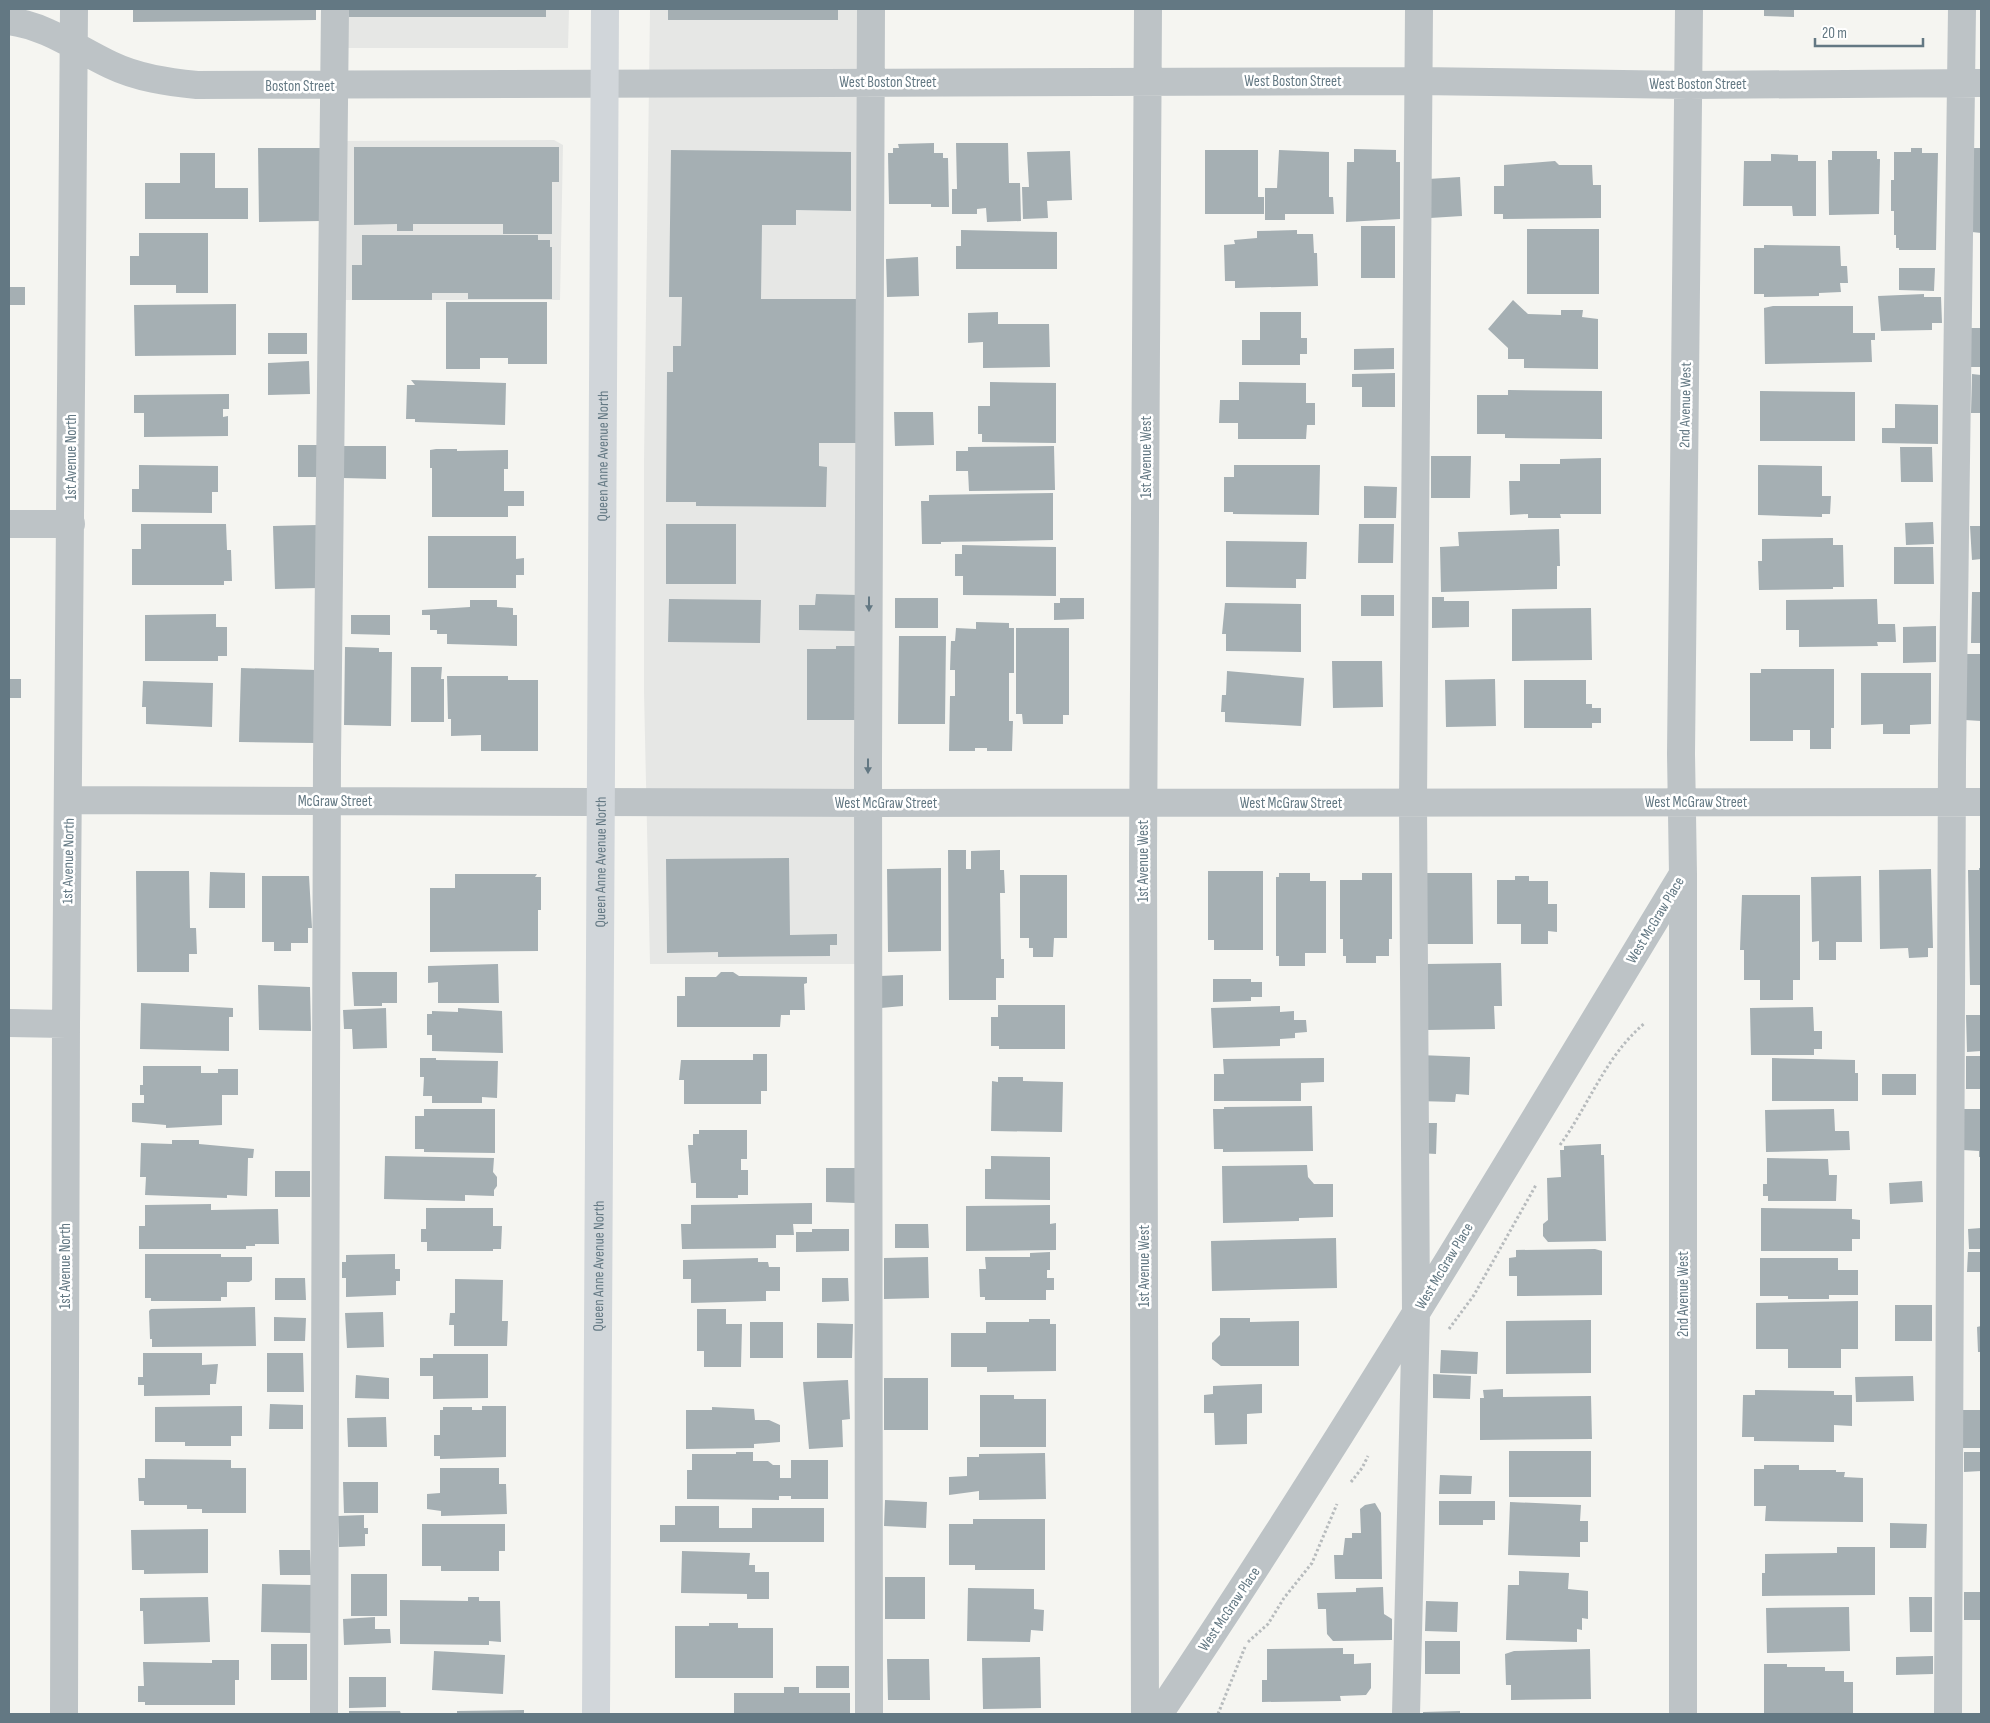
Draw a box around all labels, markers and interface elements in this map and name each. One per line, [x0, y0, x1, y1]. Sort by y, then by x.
scale bar [1815, 15, 1922, 47]
text: 20 m [1822, 24, 1847, 43]
street label: West Boston Street [1244, 72, 1342, 91]
street label: West Boston Street [839, 73, 937, 92]
street label: West Boston Street [1649, 75, 1747, 94]
street label: Boston Street [265, 77, 335, 96]
street label: 2nd Avenue West [1675, 362, 1696, 448]
street label: Queen Anne Avenue North [593, 390, 613, 522]
street label: 1st Avenue North [62, 414, 81, 500]
street label: 1st Avenue West [1137, 415, 1156, 498]
one-way arrow [865, 596, 873, 612]
one-way arrow [864, 758, 872, 774]
street label: McGraw Street [298, 792, 373, 811]
street label: West McGraw Street [1645, 793, 1748, 812]
street label: West McGraw Street [835, 794, 938, 813]
street label: West McGraw Street [1240, 794, 1343, 813]
street label: Queen Anne Avenue North [591, 796, 611, 928]
street label: 1st Avenue North [58, 818, 79, 904]
street label: 1st Avenue West [1134, 819, 1153, 902]
street label: West McGraw Place [1622, 873, 1689, 967]
street label: Queen Anne Avenue North [589, 1200, 609, 1332]
street label: West McGraw Place [1411, 1219, 1478, 1313]
street label: 1st Avenue North [56, 1223, 75, 1309]
street label: 1st Avenue West [1135, 1224, 1154, 1307]
street label: 2nd Avenue West [1674, 1251, 1693, 1337]
street label: West McGraw Place [1194, 1563, 1265, 1655]

